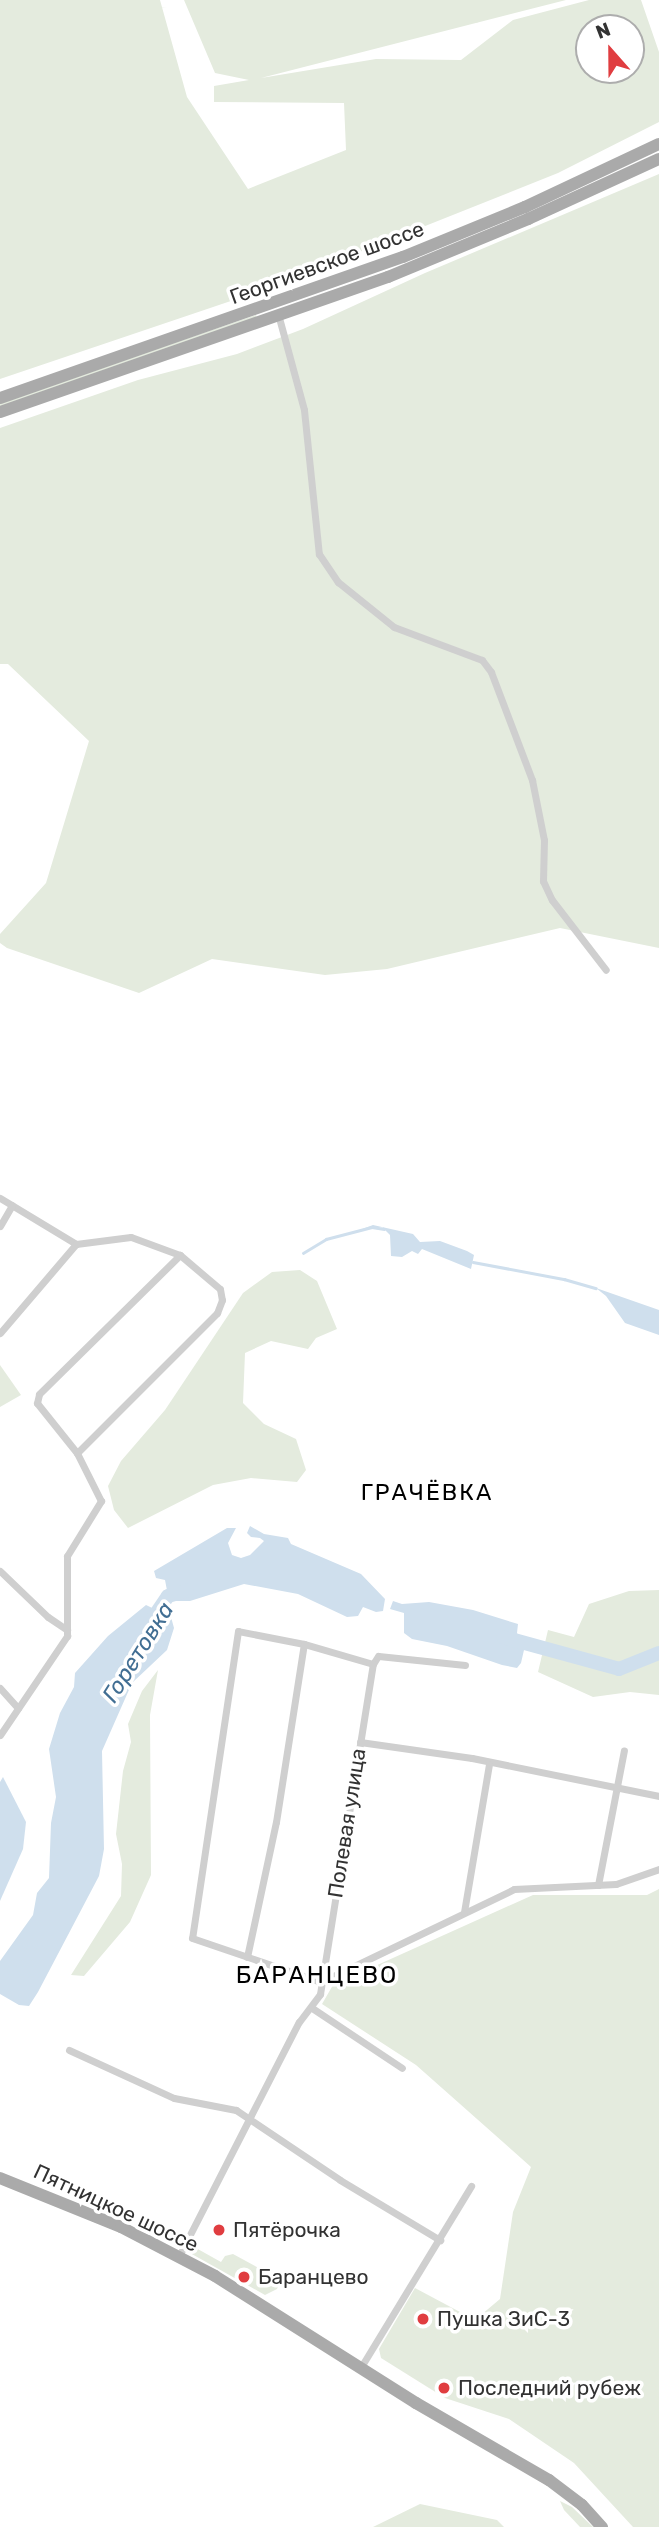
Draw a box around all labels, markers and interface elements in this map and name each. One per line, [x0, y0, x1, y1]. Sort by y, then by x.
north arrow [575, 14, 645, 84]
text: N [593, 18, 614, 44]
street label: Георгиевское шоссе [226, 216, 428, 310]
district label: ГРАЧЁВКА [362, 1478, 492, 1506]
water label: Горетовка [96, 1597, 180, 1707]
street label: Полевая улица [323, 1746, 371, 1900]
district label: БАРАНЦЕВО [237, 1962, 397, 1990]
street label: Пятницкое шоссе [30, 2159, 202, 2257]
place label: Пятёрочка [233, 2217, 341, 2243]
marker: Пятёрочка [211, 2222, 227, 2238]
place label: Баранцево [258, 2264, 368, 2290]
marker: Баранцево [236, 2269, 252, 2285]
place label: Пушка ЗиС-3 [437, 2306, 570, 2332]
marker: Пушка ЗиС-3 [415, 2311, 431, 2327]
place label: Последний рубеж [458, 2375, 641, 2401]
marker: Последний рубеж [436, 2380, 452, 2396]

